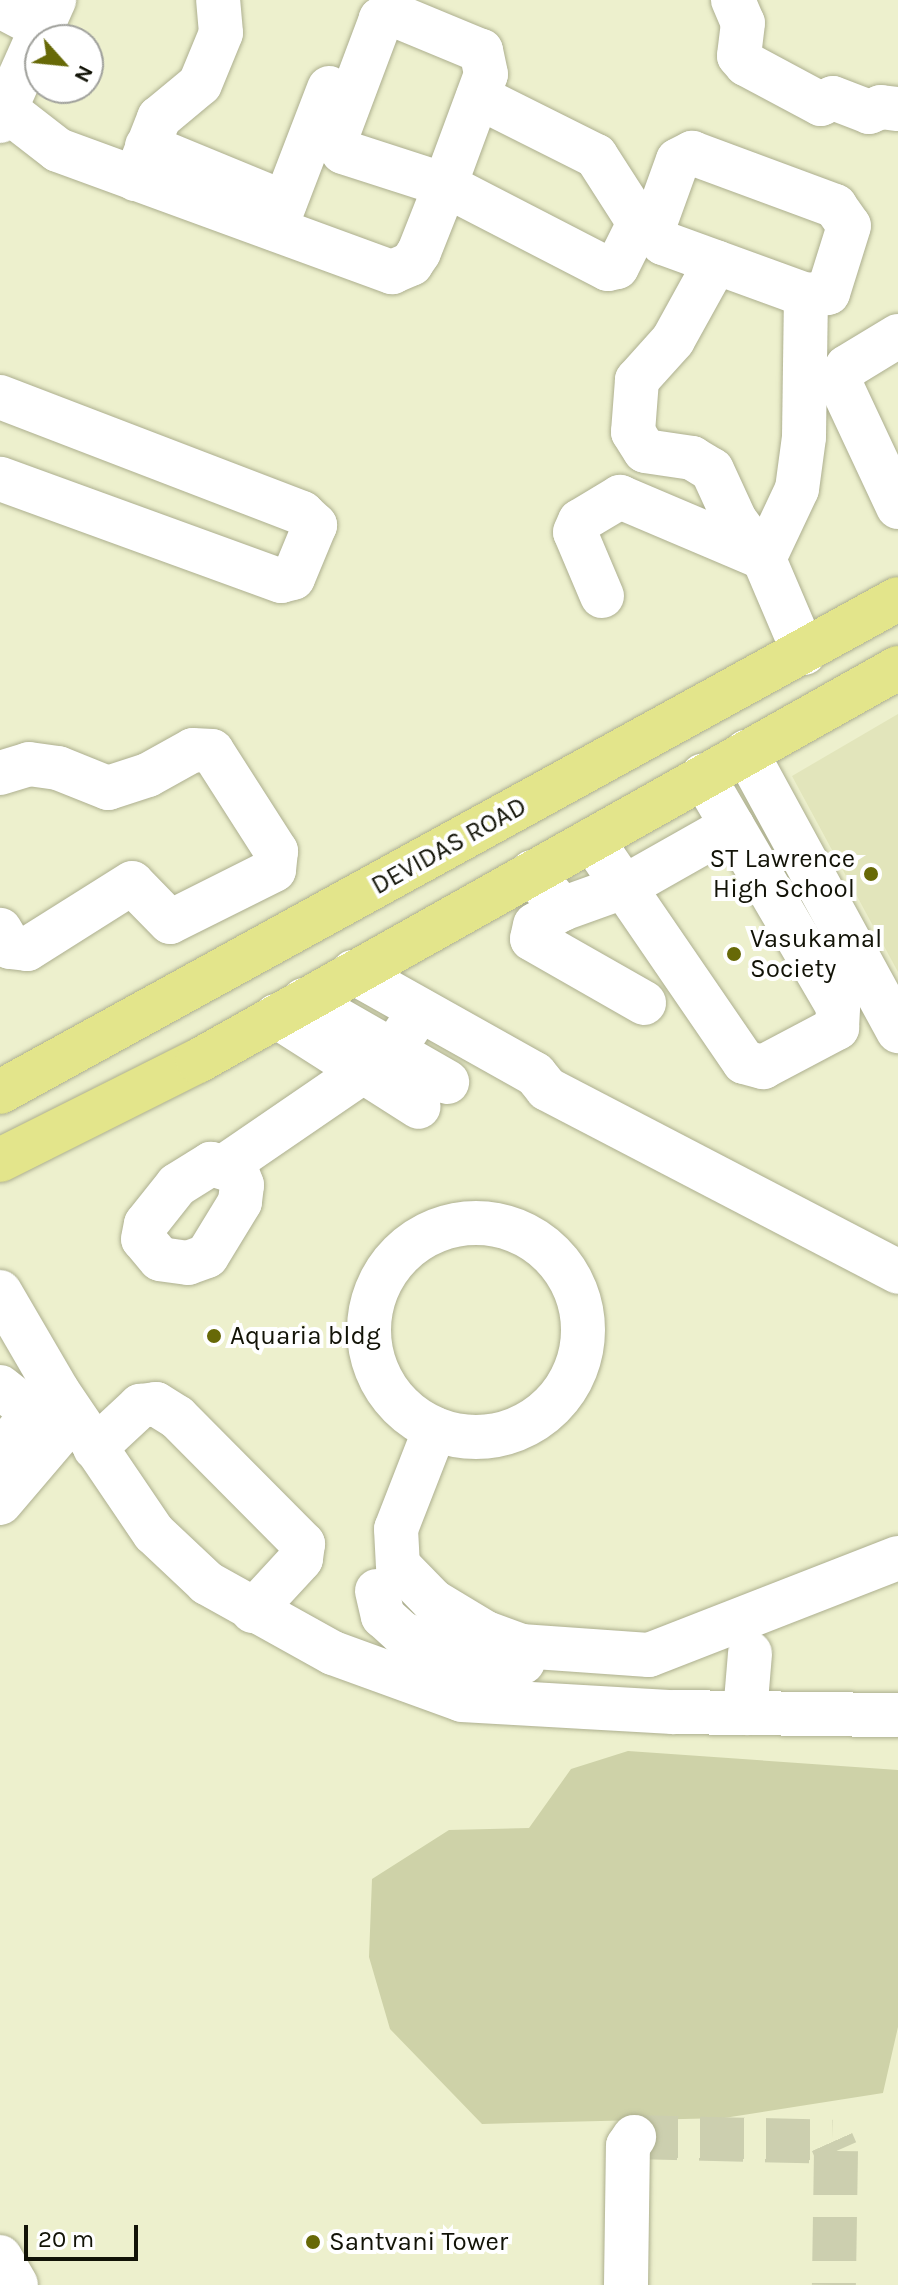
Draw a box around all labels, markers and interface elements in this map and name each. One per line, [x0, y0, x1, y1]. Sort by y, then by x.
north arrow [24, 24, 104, 104]
text: N [68, 61, 99, 87]
street label: DEVIDAS ROAD [366, 791, 532, 901]
place label: ST Lawrence High School [710, 843, 855, 904]
marker: ST Lawrence High School [862, 865, 880, 883]
place label: Vasukamal Society [750, 923, 882, 984]
marker: Vasukamal Society [725, 945, 743, 963]
place label: Aquaria bldg [230, 1320, 381, 1352]
marker: Aquaria bldg [205, 1327, 223, 1345]
scale bar [28, 2209, 142, 2259]
text: 20 m [38, 2225, 94, 2253]
place label: Santvani Tower [329, 2226, 508, 2258]
marker: Santvani Tower [304, 2233, 322, 2251]

